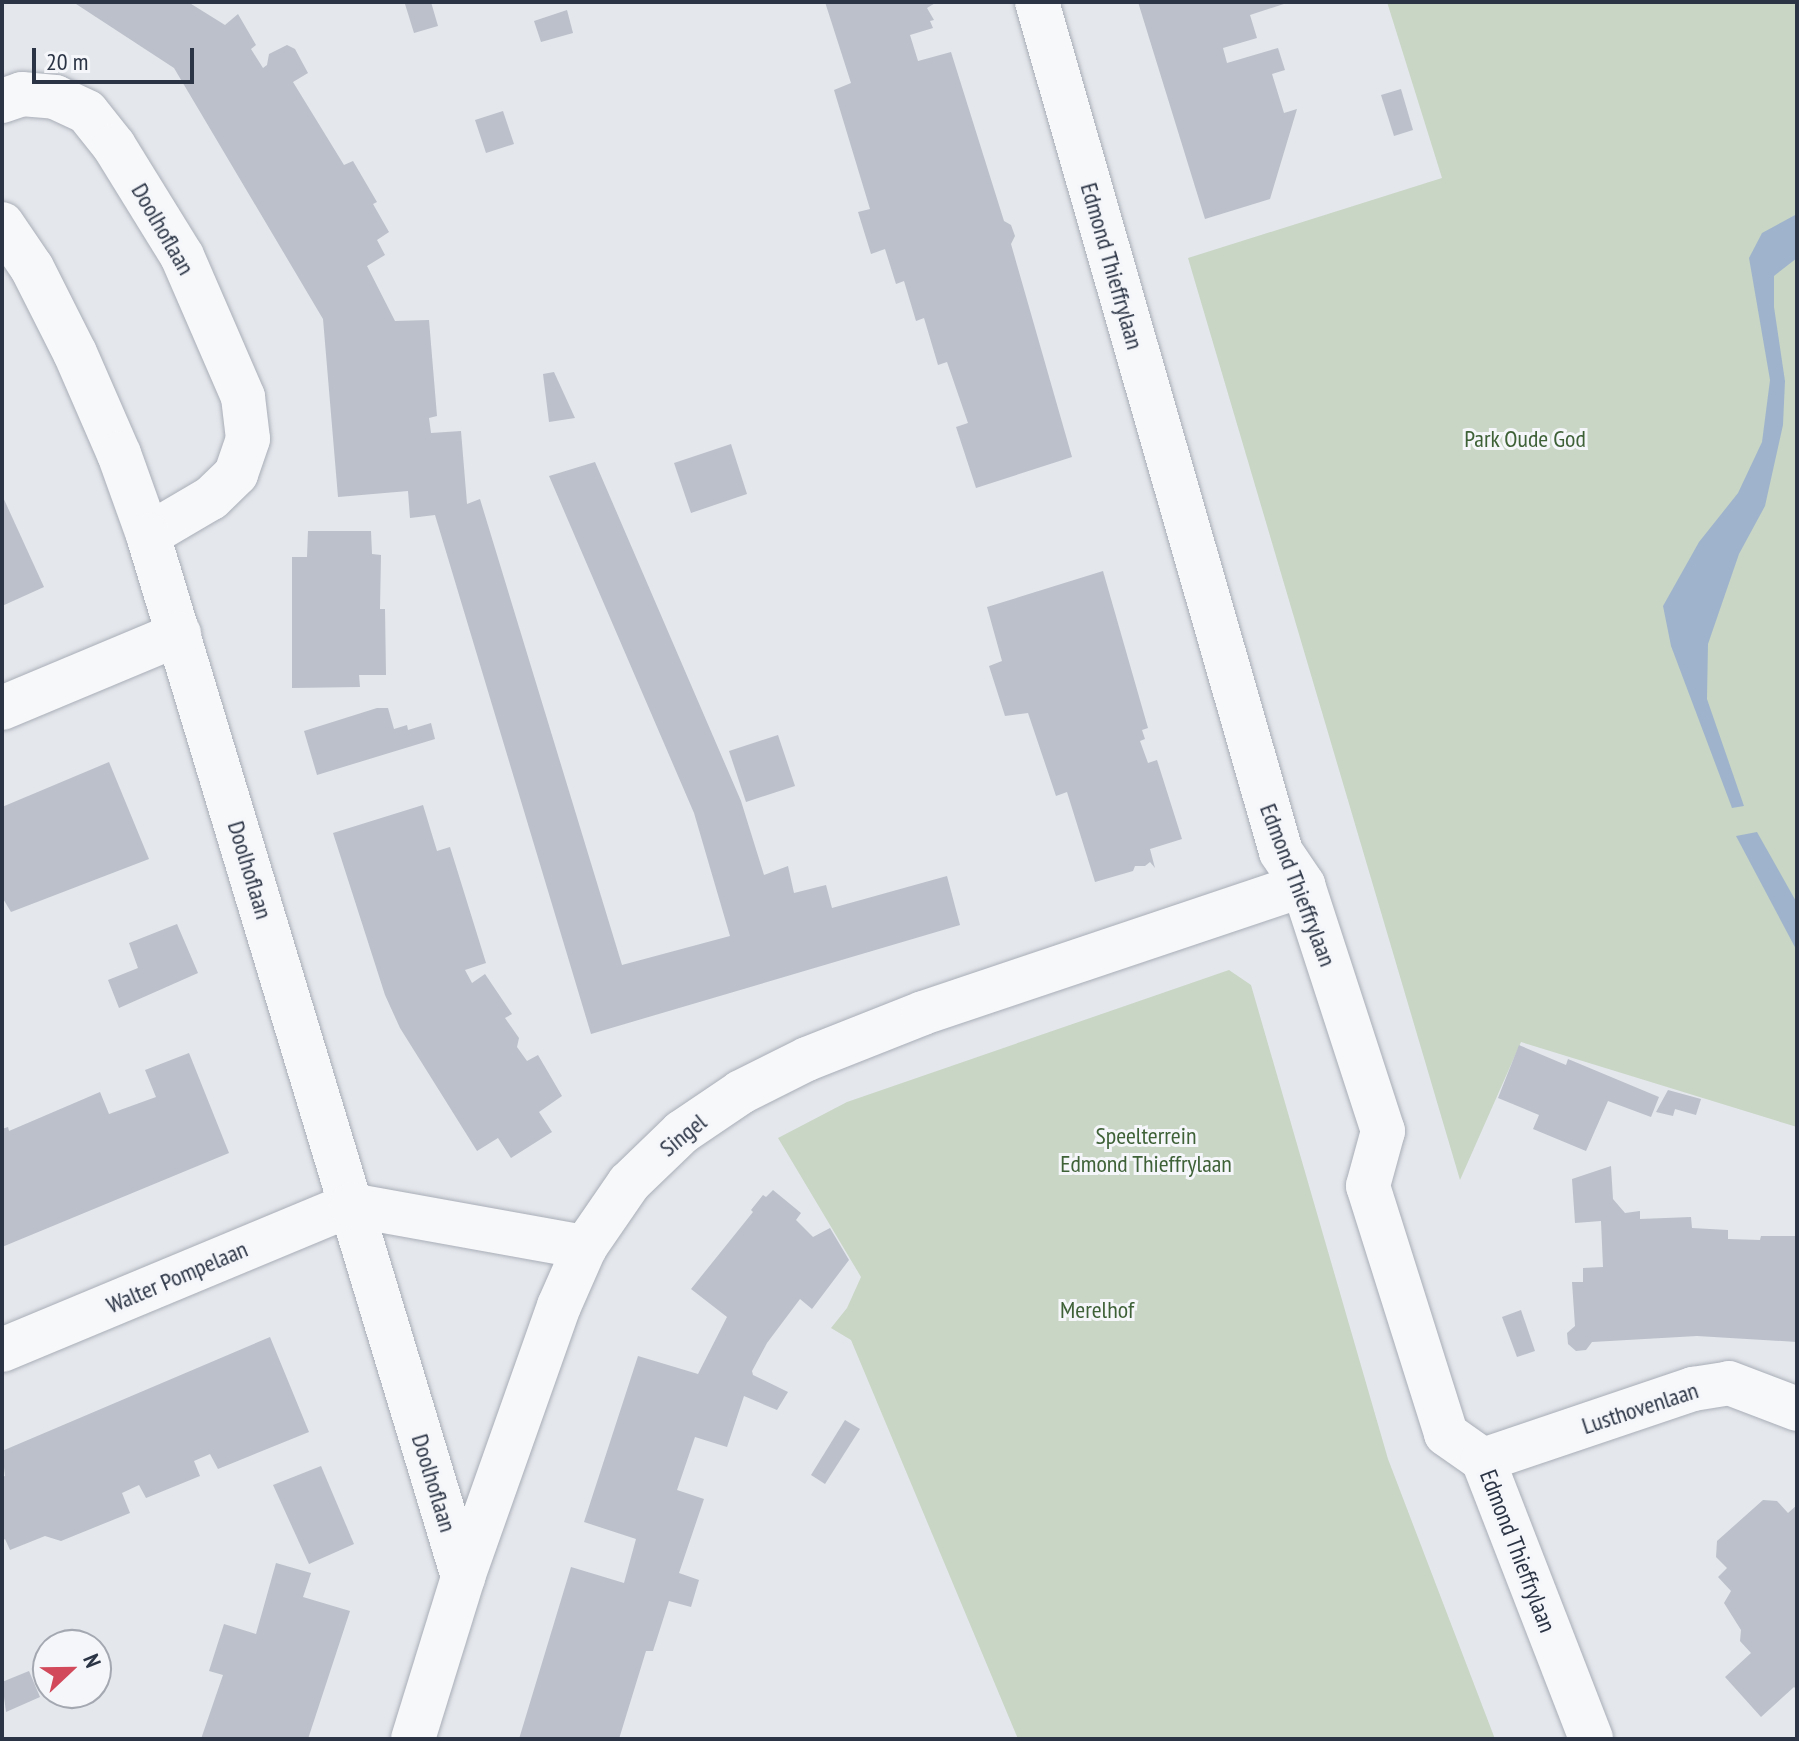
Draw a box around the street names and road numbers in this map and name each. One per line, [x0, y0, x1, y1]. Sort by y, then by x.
street label: Doolhoflaan [125, 178, 201, 280]
street label: Edmond Thieffrylaan [1074, 179, 1150, 353]
street label: Edmond Thieffrylaan [1254, 799, 1342, 971]
street label: Doolhoflaan [221, 818, 279, 922]
street label: Singel [654, 1107, 712, 1163]
street label: Walter Pompelaan [102, 1234, 252, 1320]
street label: Lusthovenlaan [1578, 1376, 1702, 1440]
street label: Doolhoflaan [405, 1431, 463, 1535]
street label: Edmond Thieffrylaan [1474, 1465, 1562, 1637]

